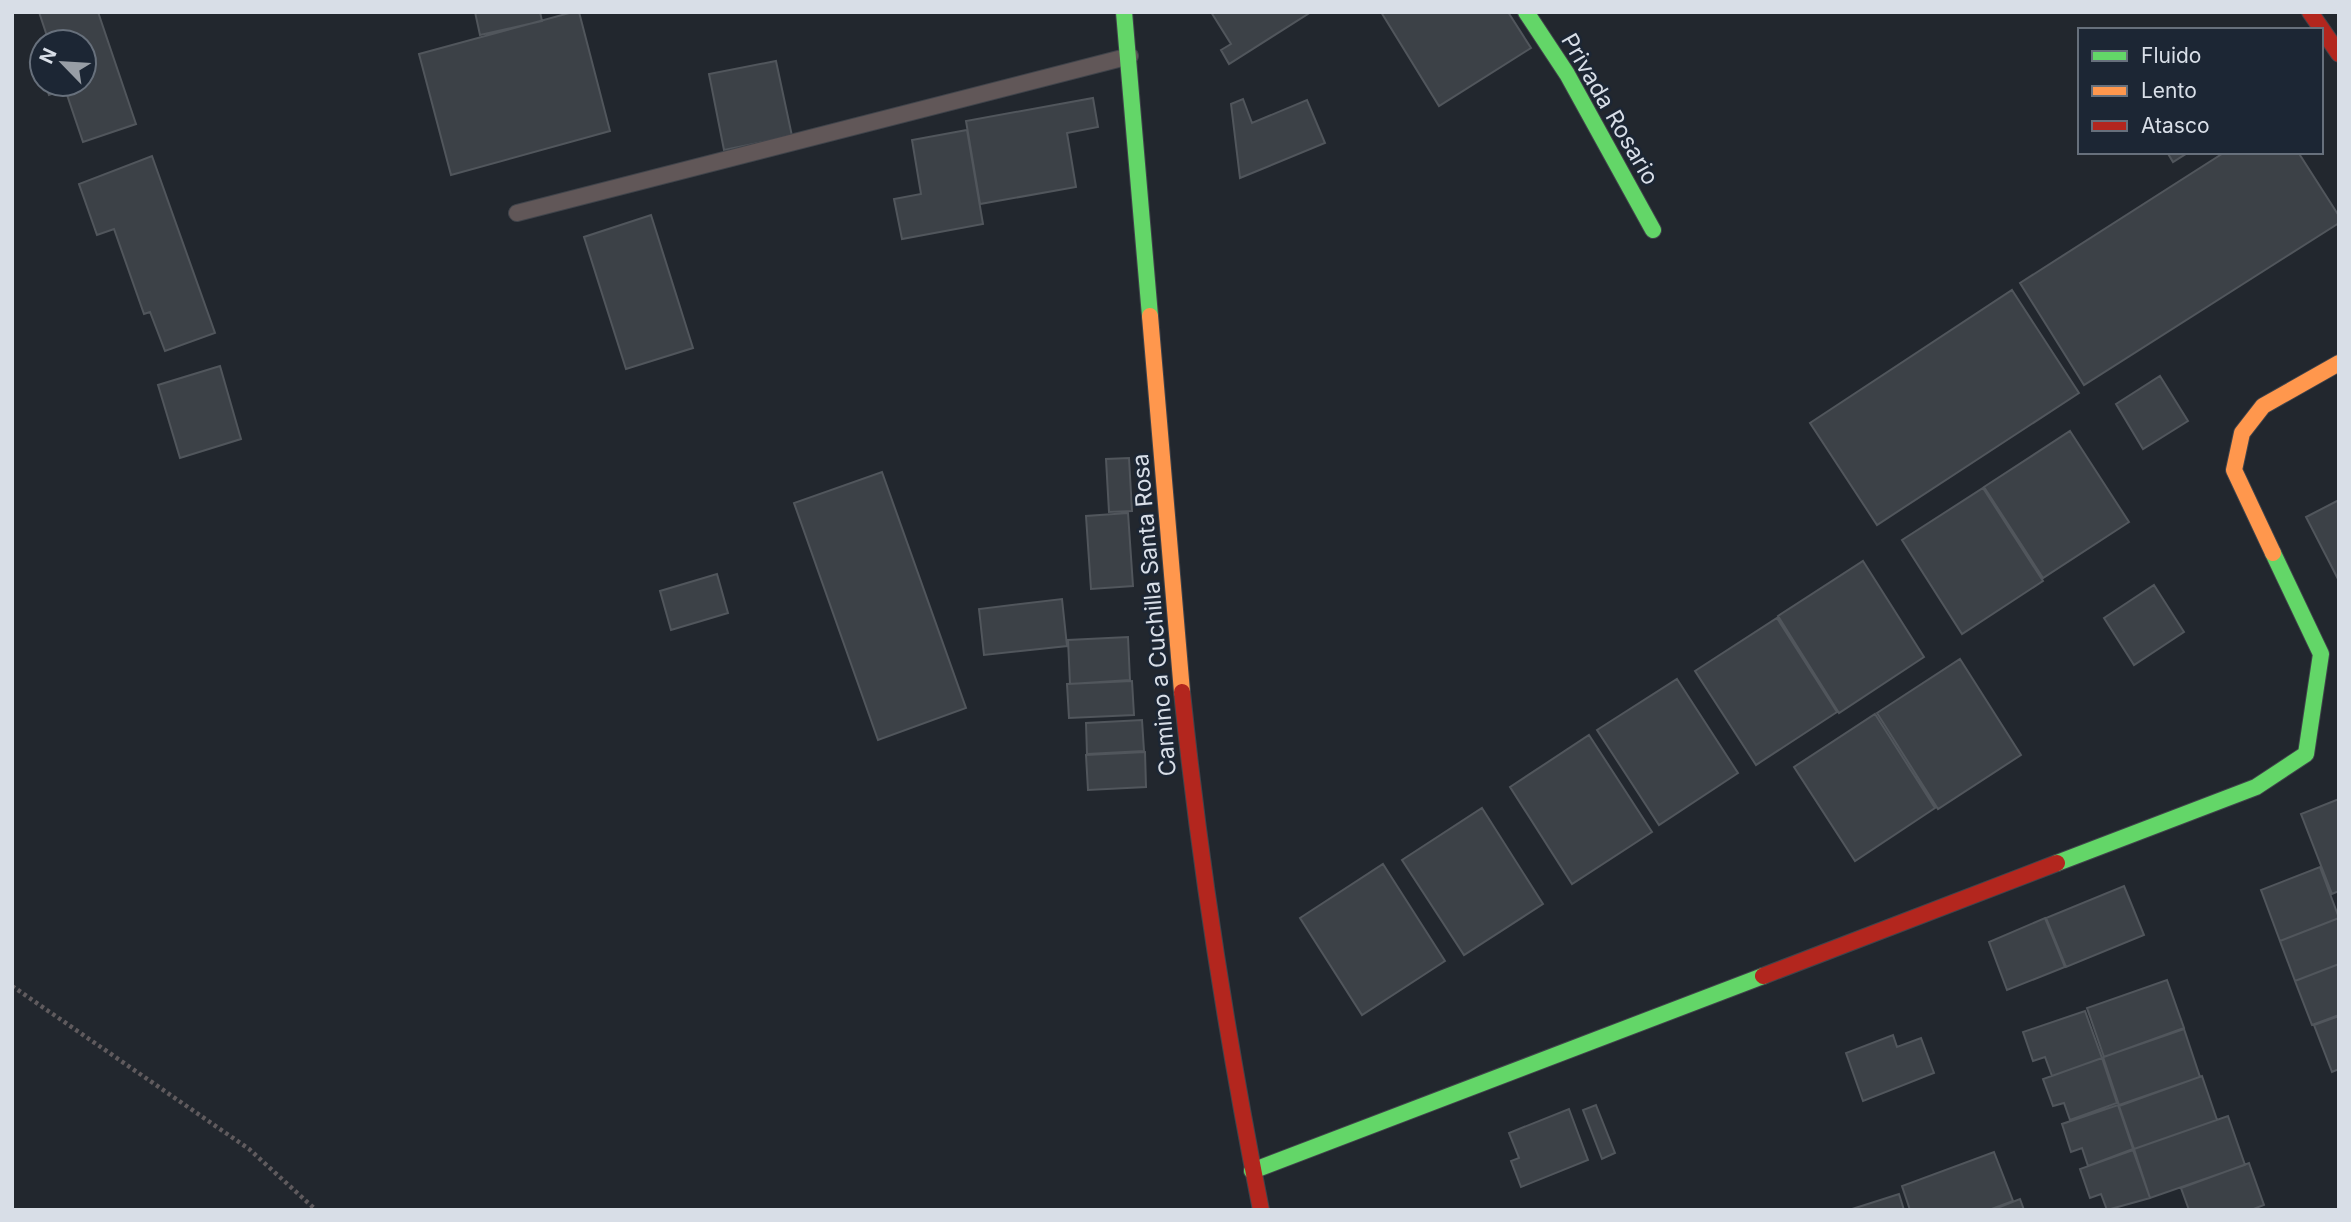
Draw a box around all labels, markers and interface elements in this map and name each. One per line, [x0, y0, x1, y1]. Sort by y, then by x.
north arrow [28, 28, 98, 98]
street label: Privada Rosario [1555, 28, 1665, 190]
legend [2078, 28, 2323, 154]
text: Fluido [2141, 43, 2201, 68]
text: N [35, 45, 62, 67]
text: Lento [2141, 78, 2197, 103]
text: Atasco [2141, 113, 2210, 138]
street label: Camino a Cuchilla Santa Rosa [1126, 453, 1182, 777]

